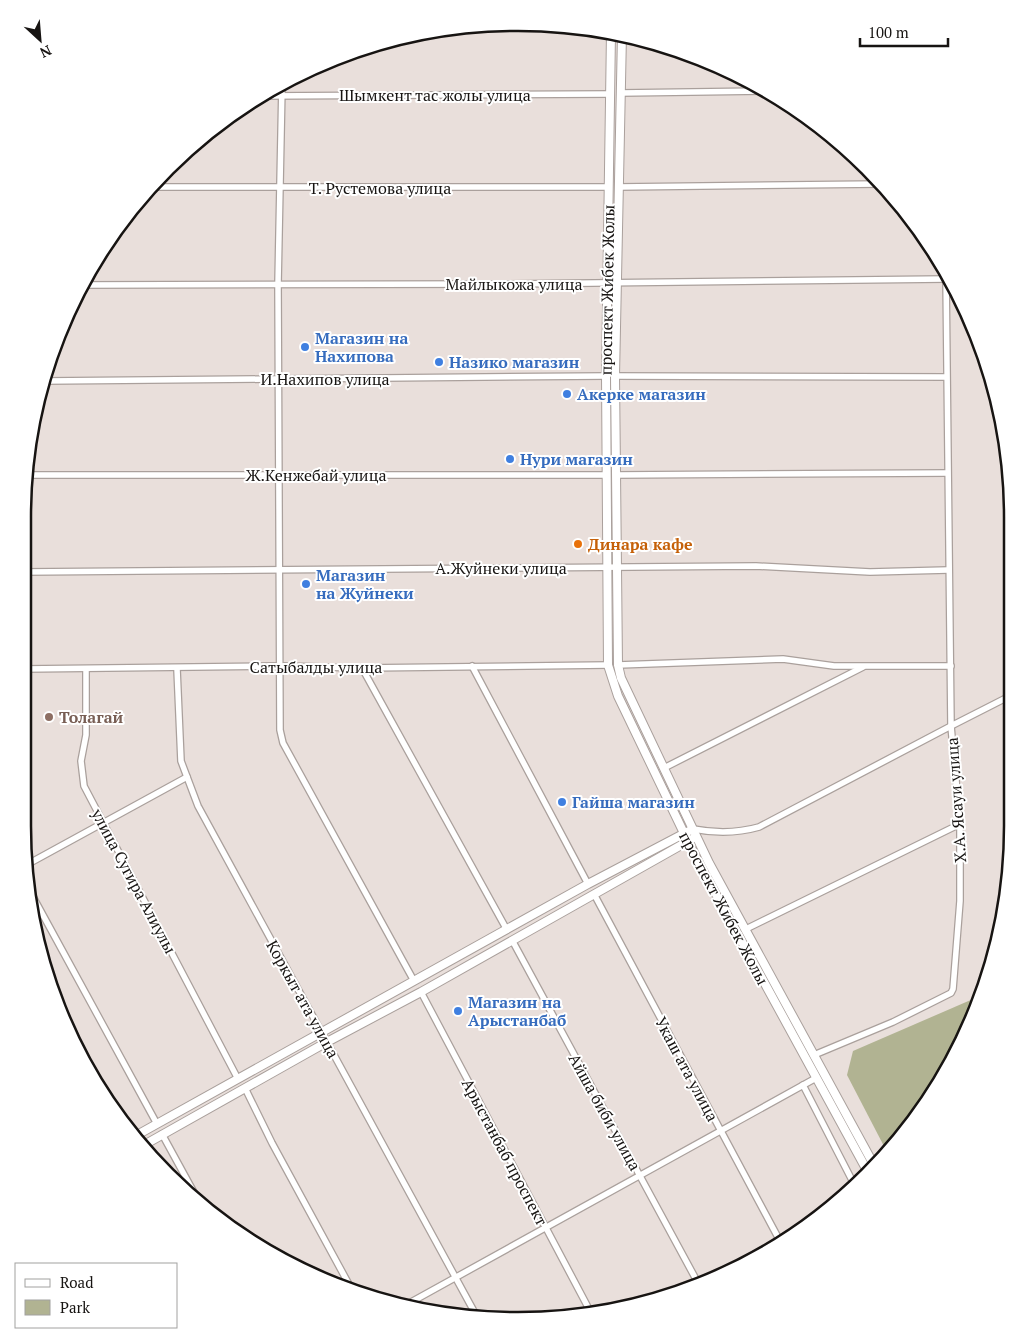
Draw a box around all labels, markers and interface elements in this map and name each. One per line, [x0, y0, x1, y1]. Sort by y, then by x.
north arrow [15, 15, 65, 65]
scale bar [860, 15, 948, 47]
text: 100 m [868, 22, 909, 42]
text: N [37, 41, 55, 63]
street label: Шымкент тас жолы улица [339, 84, 531, 106]
street label: Т. Рустемова улица [309, 177, 451, 199]
street label: проспект Жибек Жолы [595, 204, 619, 376]
street label: Майлыкожа улица [445, 273, 583, 295]
place label: Магазин на Нахипова [315, 327, 408, 367]
marker: Магазин на Нахипова [299, 341, 311, 353]
place label: Назико магазин [449, 351, 580, 373]
marker: Назико магазин [433, 356, 445, 368]
street label: И.Нахипов улица [260, 368, 390, 390]
place label: Акерке магазин [577, 383, 706, 405]
marker: Акерке магазин [561, 388, 573, 400]
place label: Нури магазин [520, 448, 633, 470]
marker: Нури магазин [504, 453, 516, 465]
street label: Ж.Кенжебай улица [245, 464, 387, 486]
place label: Динара кафе [588, 533, 693, 555]
marker: Динара кафе [572, 538, 584, 550]
street label: А.Жуйнеки улица [435, 557, 567, 579]
place label: Магазин на Жуйнеки [316, 564, 414, 604]
marker: Магазин на Жуйнеки [300, 578, 312, 590]
street label: Сатыбалды улица [250, 656, 382, 678]
place label: Толагай [59, 706, 124, 728]
marker: Толагай [43, 711, 55, 723]
street label: Х.А. Ясауи улица [941, 737, 971, 863]
place label: Гайша магазин [572, 791, 695, 813]
marker: Гайша магазин [556, 796, 568, 808]
street label: улица Сугира Алиулы [86, 804, 182, 957]
street label: проспект Жибек Жолы [674, 827, 774, 989]
street label: Коркыт ата улица [261, 936, 345, 1062]
place label: Магазин на Арыстанбаб [468, 991, 566, 1031]
marker: Магазин на Арыстанбаб [452, 1005, 464, 1017]
street label: Укаш ата улица [650, 1013, 724, 1125]
street label: Айша биби улица [564, 1049, 646, 1175]
street label: Арыстанбаб проспект [457, 1075, 553, 1229]
legend [15, 1263, 178, 1328]
text: Road [60, 1272, 93, 1292]
text: Park [60, 1297, 90, 1317]

